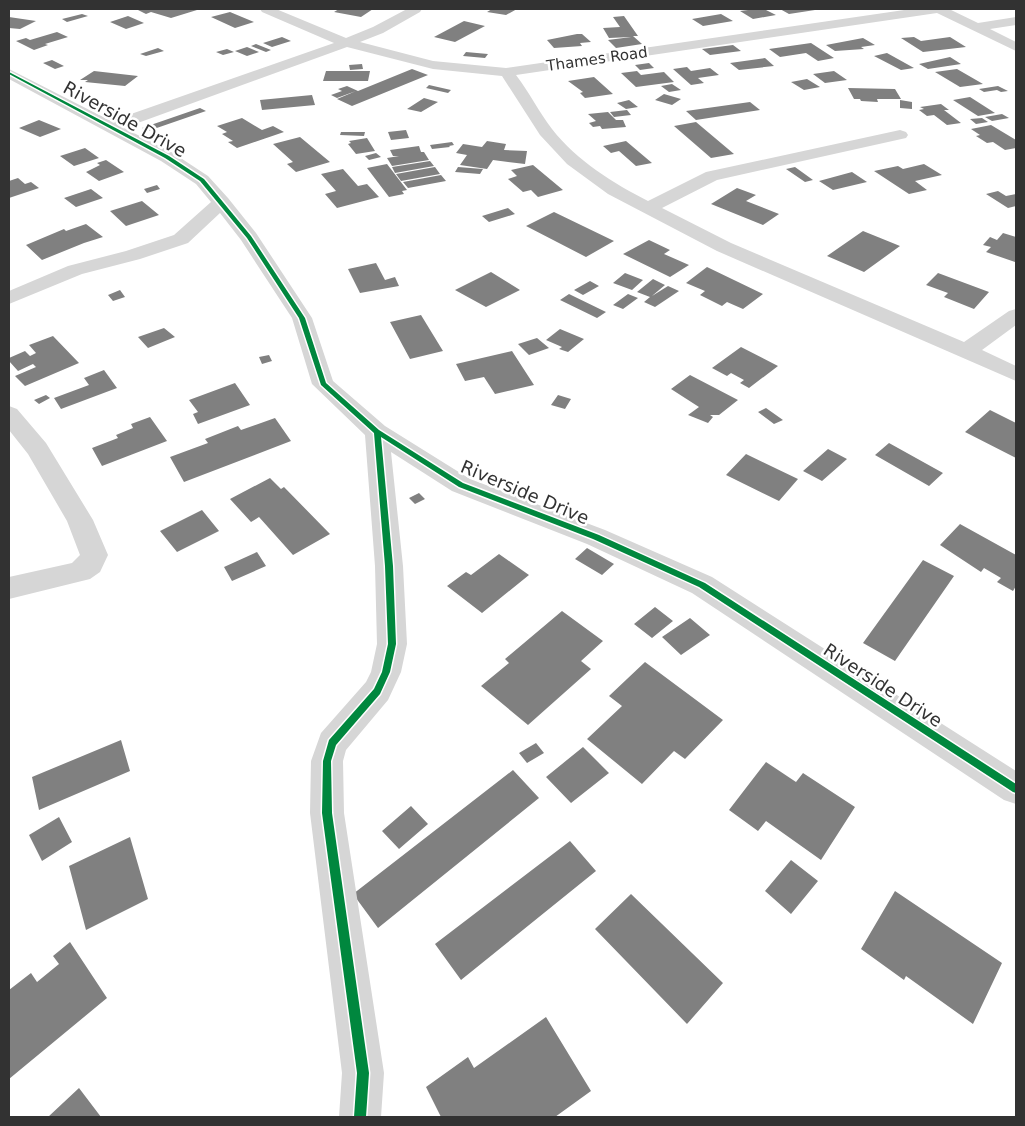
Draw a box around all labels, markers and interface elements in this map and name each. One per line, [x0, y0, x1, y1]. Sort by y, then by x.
street label: Thames Road [544, 43, 649, 75]
street label: Riverside Drive [60, 77, 190, 161]
street label: Riverside Drive [458, 456, 592, 528]
street label: Riverside Drive [820, 639, 946, 731]

